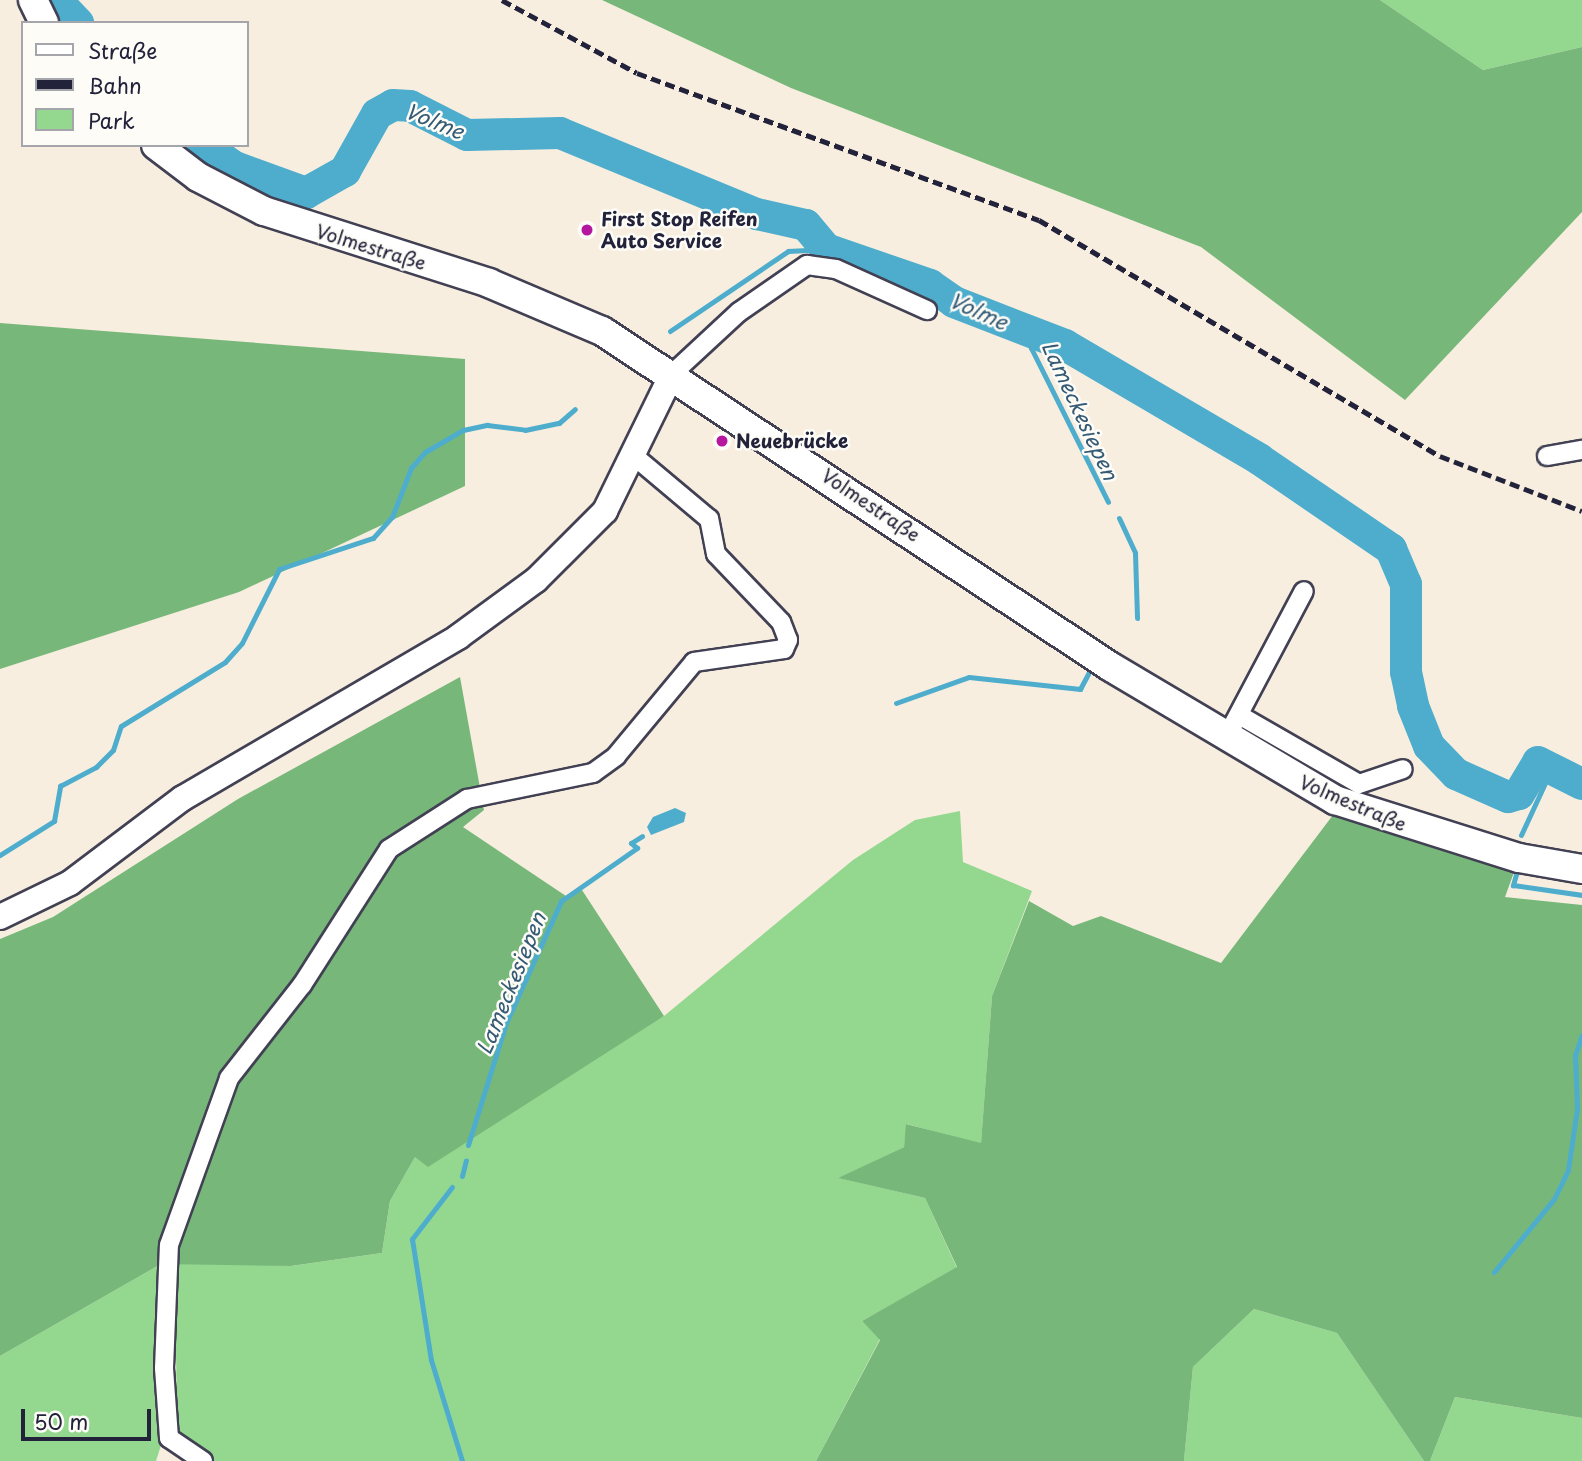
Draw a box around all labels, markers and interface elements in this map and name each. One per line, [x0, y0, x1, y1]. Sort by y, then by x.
legend [21, 21, 248, 147]
text: Straße [88, 34, 157, 66]
text: Bahn [88, 69, 142, 101]
water label: Volme [402, 97, 468, 143]
text: Park [88, 104, 135, 136]
place label: First Stop Reifen Auto Service [601, 208, 759, 252]
street label: Volmestraße [313, 219, 429, 275]
marker: First Stop Reifen Auto Service [579, 222, 595, 238]
water label: Volme [946, 286, 1012, 334]
water label: Lameckesiepen [1038, 336, 1124, 484]
place label: Neuebrücke [736, 430, 848, 452]
marker: Neuebrücke [714, 433, 730, 449]
street label: Volmestraße [817, 464, 925, 546]
street label: Volmestraße [1296, 770, 1410, 836]
water label: Lameckesiepen [470, 909, 550, 1057]
scale bar [24, 1394, 154, 1438]
text: 50 m [34, 1405, 88, 1437]

